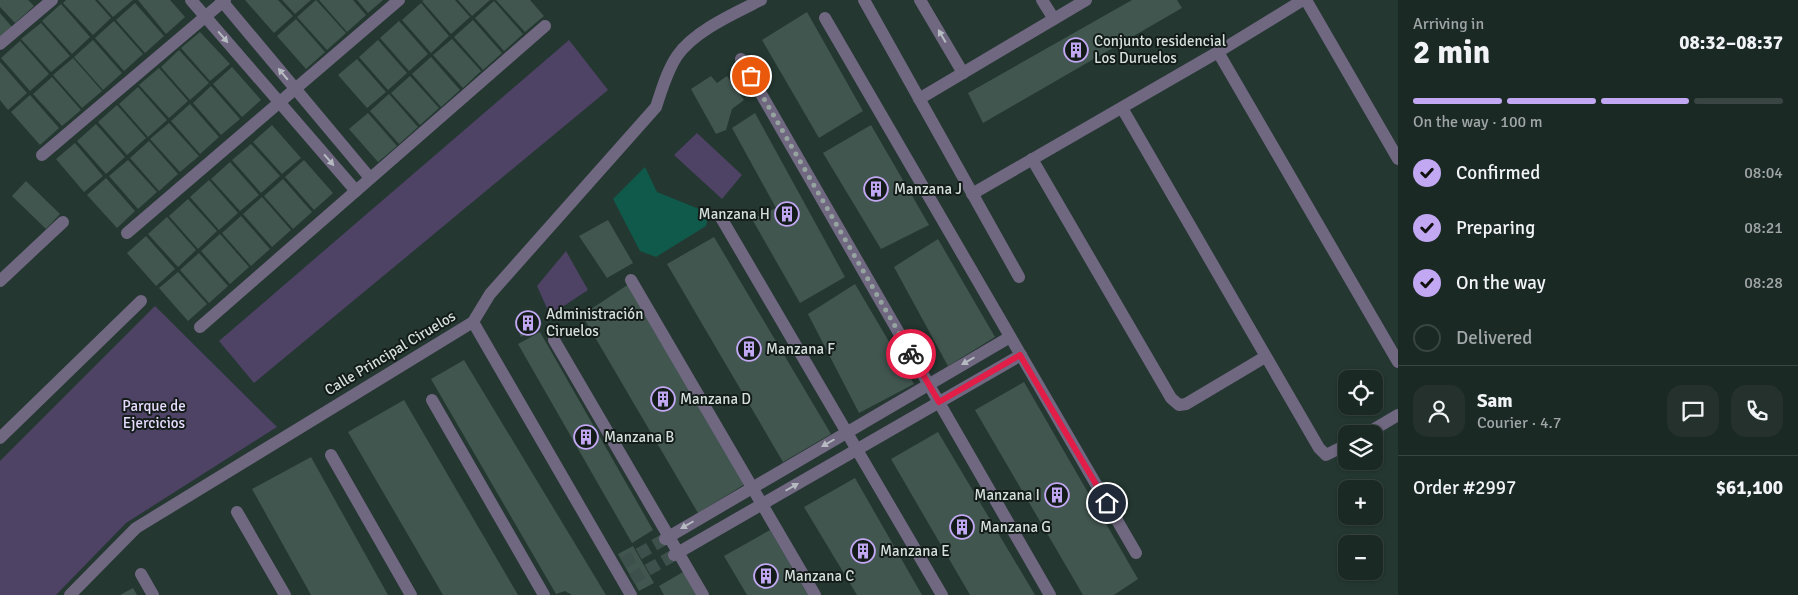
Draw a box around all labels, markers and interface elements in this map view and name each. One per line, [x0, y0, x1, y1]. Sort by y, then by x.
text: Arriving in [1413, 14, 1484, 34]
one-way arrow [937, 30, 946, 43]
one-way arrow [217, 31, 228, 43]
text: 08:32–08:37 [1679, 31, 1783, 55]
place label: Conjunto residencial Los Duruelos [1094, 32, 1226, 67]
text: 2 min [1413, 33, 1490, 72]
building icon: Conjunto residencial Los Duruelos [1063, 37, 1089, 63]
pin [730, 55, 772, 97]
icon: bag [737, 62, 765, 90]
one-way arrow [277, 68, 288, 81]
text: On the way · 100 m [1413, 112, 1543, 132]
one-way arrow [323, 154, 335, 166]
icon: check [1413, 159, 1441, 187]
text: Confirmed [1456, 161, 1540, 185]
text: 08:04 [1744, 163, 1783, 183]
building icon: Manzana J [863, 176, 889, 202]
place label: Manzana J [894, 180, 962, 198]
building icon: Manzana H [774, 201, 800, 227]
place label: Manzana H [699, 205, 770, 223]
icon: check [1413, 214, 1441, 242]
text: Preparing [1456, 216, 1535, 240]
text: 08:21 [1744, 218, 1783, 238]
icon: check [1413, 269, 1441, 297]
text: On the way [1456, 271, 1546, 295]
text: 08:28 [1744, 273, 1783, 293]
place label: Administración Ciruelos [546, 305, 643, 340]
street label: Calle Principal Ciruelos [321, 307, 459, 399]
building icon: Administración Ciruelos [515, 310, 541, 336]
text: Delivered [1456, 326, 1532, 350]
courier [886, 329, 936, 379]
building icon: Manzana F [736, 336, 762, 362]
place label: Manzana F [766, 340, 835, 358]
icon: bike [897, 340, 925, 368]
one-way arrow [962, 357, 975, 366]
map controls [1338, 370, 1383, 580]
button: locate [1338, 370, 1383, 415]
button: person [1413, 385, 1465, 437]
button: chat [1667, 385, 1719, 437]
button: phone [1731, 385, 1783, 437]
building icon: Manzana D [650, 386, 676, 412]
text: Sam [1477, 389, 1513, 413]
place label: Manzana D [680, 390, 751, 408]
park label: Parque de Ejercicios [122, 397, 186, 432]
text: Courier · 4.7 [1477, 413, 1561, 433]
building icon: Manzana B [573, 424, 599, 450]
button: layers [1338, 425, 1383, 470]
place label: Manzana B [604, 428, 674, 446]
one-way arrow [821, 439, 834, 448]
text: Order #2997 [1413, 476, 1516, 500]
text: $61,100 [1716, 476, 1783, 500]
button: + [1338, 480, 1383, 525]
one-way arrow [785, 482, 799, 491]
building icon: Manzana I [1044, 482, 1070, 508]
pin [1086, 482, 1128, 524]
place label: Manzana I [974, 486, 1040, 504]
icon: home [1093, 489, 1121, 517]
building icon: Manzana G [949, 514, 975, 540]
place label: Manzana G [980, 518, 1051, 536]
one-way arrow [681, 521, 694, 530]
button: − [1338, 535, 1383, 580]
building icon: Manzana E [850, 538, 876, 564]
place label: Manzana E [880, 542, 950, 560]
building icon: Manzana C [753, 563, 779, 589]
place label: Manzana C [784, 567, 854, 585]

